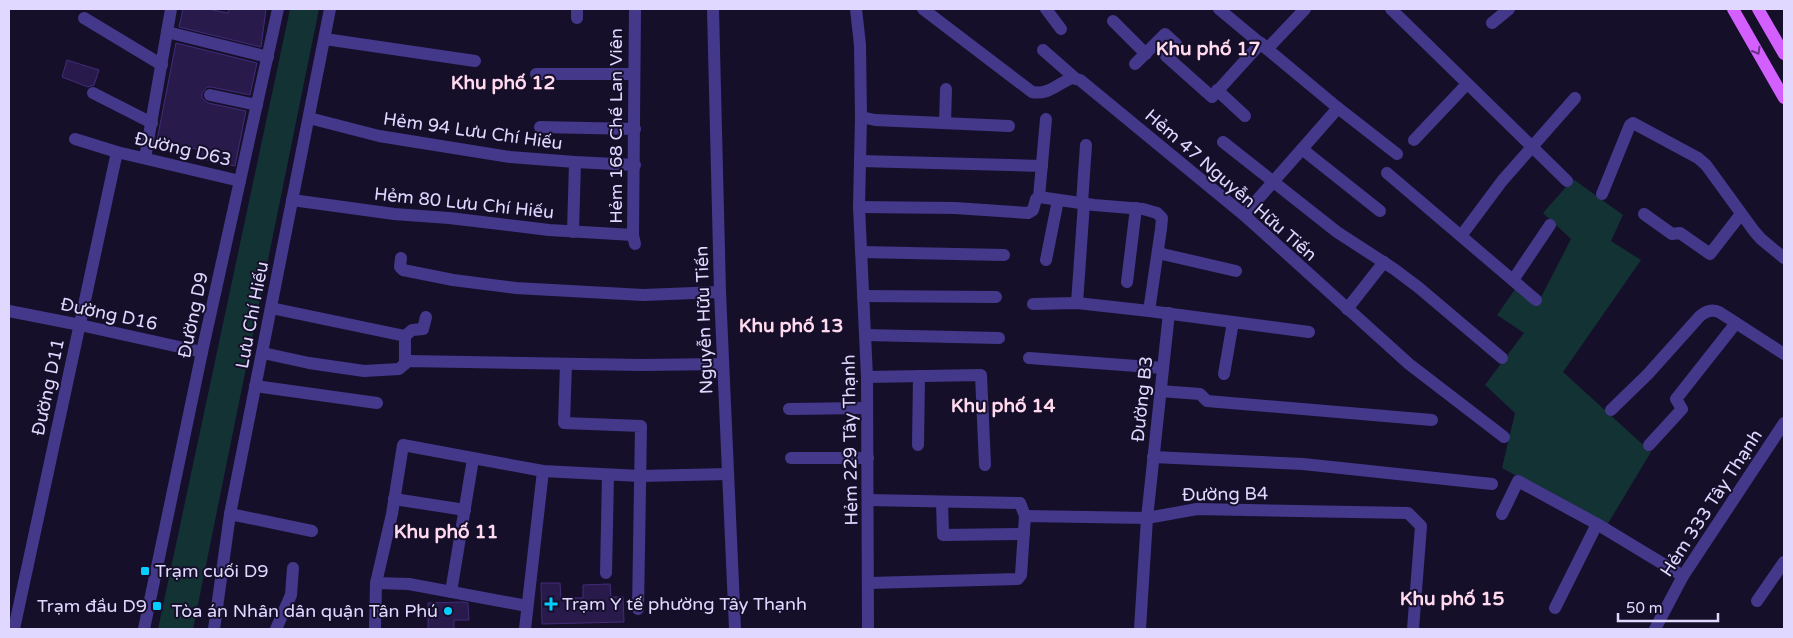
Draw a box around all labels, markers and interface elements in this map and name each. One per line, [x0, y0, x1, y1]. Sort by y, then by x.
street label: Hẻm 168 Chế Lan Viên [605, 28, 627, 224]
district label: Khu phố 17 [1156, 38, 1260, 61]
one-way arrow [1751, 46, 1761, 55]
district label: Khu phố 12 [451, 72, 555, 95]
street label: Hẻm 47 Nguyễn Hữu Tiến [1141, 104, 1321, 266]
street label: Hẻm 94 Lưu Chí Hiếu [382, 108, 564, 154]
street label: Đường D63 [132, 127, 234, 171]
street label: Hẻm 80 Lưu Chí Hiếu [373, 183, 555, 223]
street label: Nguyễn Hữu Tiến [690, 245, 718, 395]
street label: Lưu Chí Hiếu [231, 259, 273, 371]
street label: Đường D9 [173, 270, 213, 360]
street label: Đường D16 [58, 293, 160, 335]
district label: Khu phố 13 [739, 315, 843, 338]
street label: Đường D11 [27, 336, 69, 438]
street label: Hẻm 229 Tây Thạnh [838, 354, 862, 526]
street label: Đường B3 [1127, 355, 1157, 443]
district label: Khu phố 14 [951, 395, 1055, 418]
street label: Hẻm 333 Tây Thạnh [1655, 425, 1767, 581]
street label: Đường B4 [1182, 482, 1268, 506]
district label: Khu phố 11 [394, 521, 498, 544]
place label: Trạm cuối D9 [155, 560, 269, 582]
marker: Trạm cuối D9 [139, 565, 151, 577]
district label: Khu phố 15 [1400, 588, 1504, 611]
scale bar [1618, 590, 1718, 622]
place label: Trạm Y tế phường Tây Thạnh [562, 593, 807, 615]
place label: Trạm đầu D9 [37, 595, 147, 617]
marker: Trạm Y tế phường Tây Thạnh [544, 597, 558, 611]
text: 50 m [1626, 599, 1663, 617]
marker: Trạm đầu D9 [151, 600, 163, 612]
place label: Tòa án Nhân dân quận Tân Phú [171, 600, 438, 622]
marker: Tòa án Nhân dân quận Tân Phú [442, 605, 454, 617]

